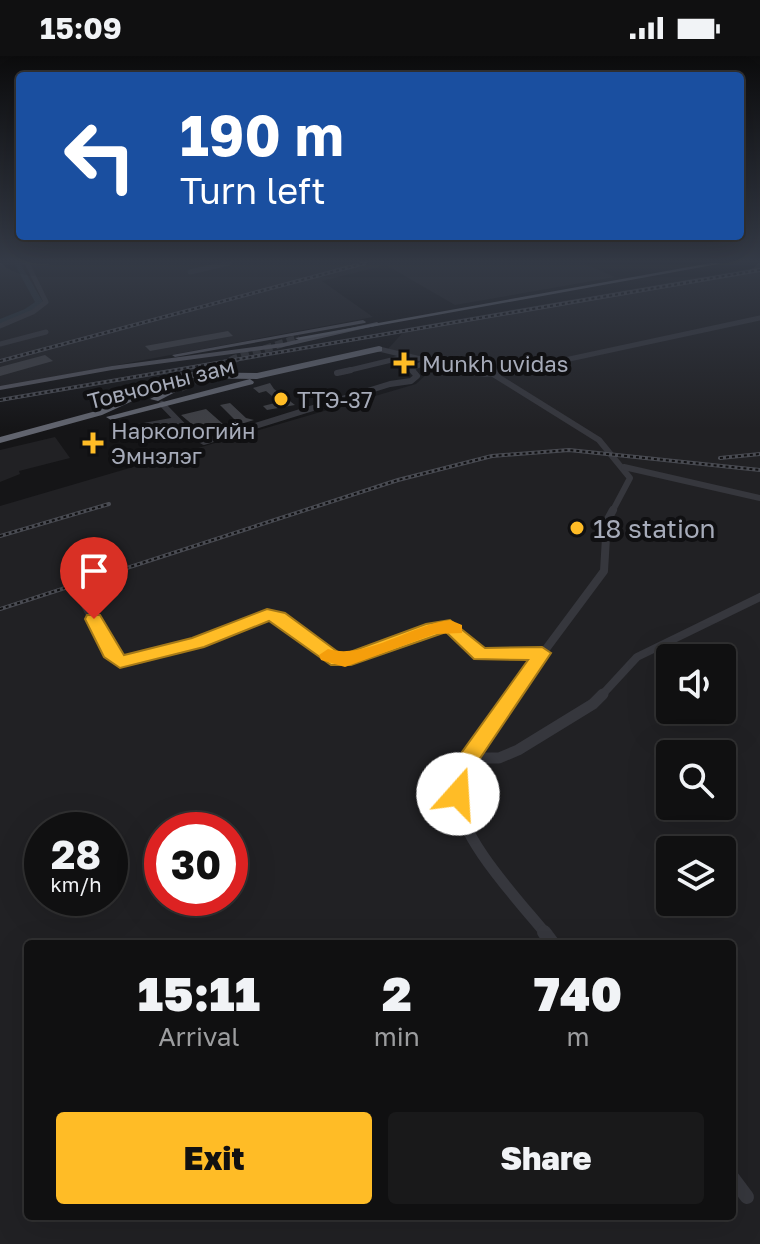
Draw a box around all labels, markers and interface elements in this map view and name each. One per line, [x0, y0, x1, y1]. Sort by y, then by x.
text: 15:09 [40, 10, 122, 46]
text: 190 m [180, 101, 344, 168]
icon: left [48, 104, 152, 208]
text: Turn left [180, 169, 326, 212]
place label: Munkh uvidas [422, 350, 568, 377]
street label: Товчооны зам [85, 352, 237, 414]
marker: Munkh uvidas [393, 352, 415, 374]
place label: ТТЭ-37 [297, 386, 373, 413]
marker: ТТЭ-37 [272, 390, 290, 408]
place label: Наркологийн Эмнэлэг [111, 417, 255, 469]
marker: Наркологийн Эмнэлэг [82, 432, 104, 454]
place label: 18 station [593, 513, 716, 544]
marker: 18 station [568, 519, 586, 537]
pin [60, 537, 128, 619]
icon: arrive [72, 549, 116, 593]
map controls [656, 644, 736, 916]
button: sound [656, 644, 736, 724]
button: search [656, 740, 736, 820]
position arrow [416, 752, 500, 836]
speed limit sign: 30 [144, 812, 248, 916]
text: 28 [51, 830, 101, 878]
button: layers [656, 836, 736, 916]
text: km/h [51, 872, 101, 896]
text: 15:11 [138, 964, 260, 1022]
text: 2 [382, 964, 412, 1022]
text: 740 [534, 964, 622, 1022]
text: Arrival [158, 1021, 240, 1052]
text: min [374, 1021, 420, 1052]
text: m [566, 1021, 589, 1052]
button: Exit [56, 1112, 372, 1204]
button: Share [388, 1112, 704, 1204]

